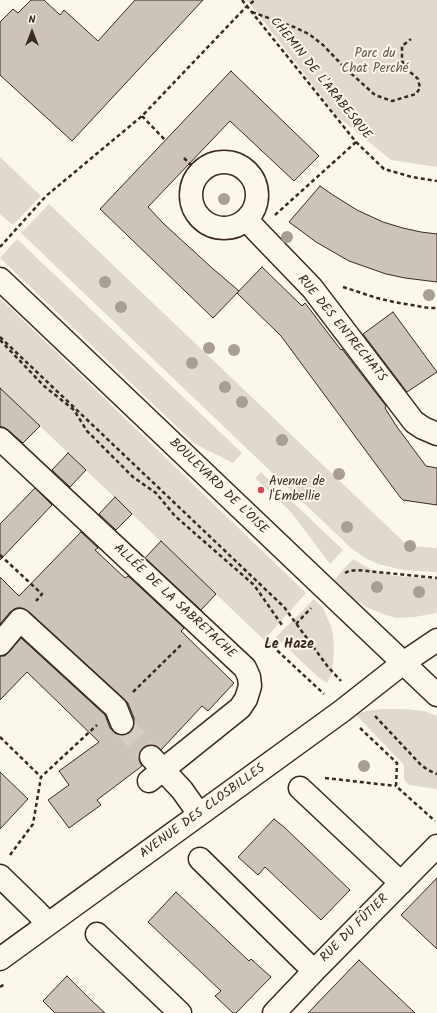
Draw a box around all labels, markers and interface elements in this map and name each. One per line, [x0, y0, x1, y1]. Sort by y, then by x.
text: N [29, 11, 35, 29]
north arrow [12, 12, 52, 52]
street label: CHEMIN DE L'ARABESQUE [266, 15, 374, 143]
park label: Parc du Chat Perché [342, 47, 408, 78]
street label: RUE DES ENTRECHATS [293, 272, 389, 386]
street label: BOULEVARD DE L'OISE [165, 436, 271, 538]
place label: Avenue de l'Embellie [269, 475, 325, 506]
marker: Avenue de l'Embellie [256, 485, 266, 495]
street label: ALLÉE DE LA SABRETACHE [110, 541, 238, 663]
district label: Le Haze [264, 638, 314, 654]
street label: AVENUE DES CLOSBILLES [137, 761, 269, 863]
street label: RUE DU FÛTIER [318, 892, 392, 966]

